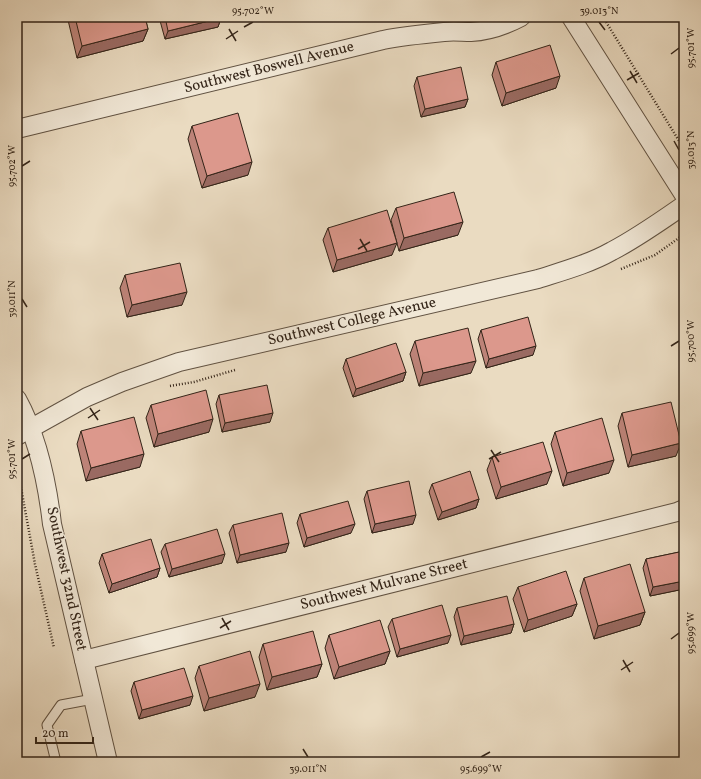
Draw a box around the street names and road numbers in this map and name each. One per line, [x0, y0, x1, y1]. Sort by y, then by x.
street label: Southwest Boswell Avenue [182, 37, 356, 99]
street label: Southwest College Avenue [266, 292, 438, 352]
street label: Southwest 32nd Street [40, 505, 92, 653]
street label: Southwest Mulvane Street [298, 554, 470, 616]

